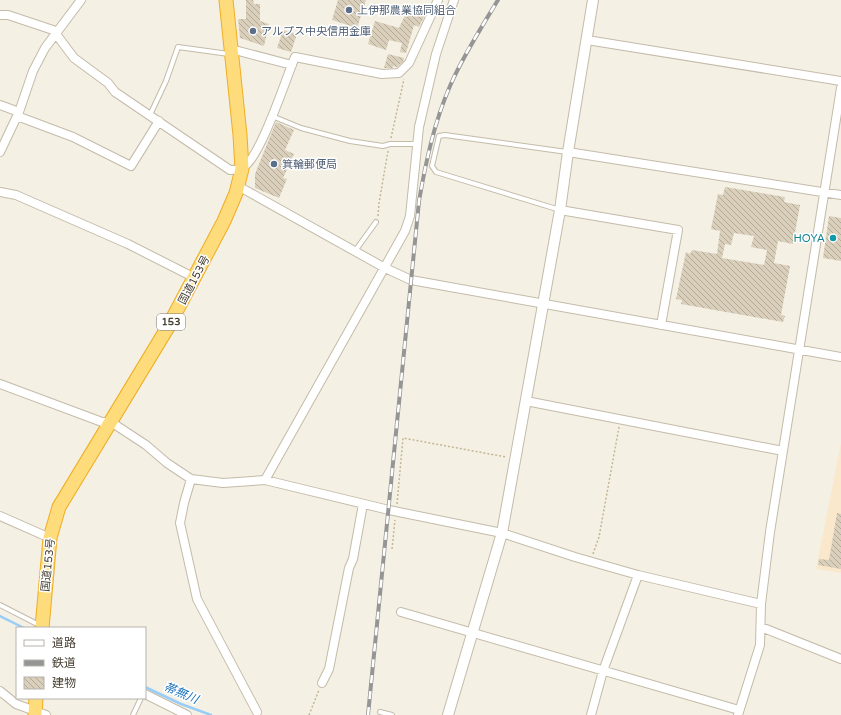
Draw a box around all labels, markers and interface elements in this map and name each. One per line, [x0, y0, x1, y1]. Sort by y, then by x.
place label: 上伊那農業協同組合 [357, 4, 456, 17]
marker: 上伊那農業協同組合 [344, 5, 354, 15]
place label: アルプス中央信用金庫 [261, 25, 371, 38]
marker: アルプス中央信用金庫 [248, 26, 258, 36]
place label: 箕輪郵便局 [282, 158, 337, 171]
marker: 箕輪郵便局 [269, 159, 279, 169]
place label: HOYA [794, 232, 825, 245]
marker: HOYA [828, 233, 838, 243]
street label: 国道153号 [176, 253, 212, 307]
road number: 153 [157, 314, 185, 330]
street label: 国道153号 [39, 538, 57, 592]
legend [16, 627, 146, 699]
text: 道路 [52, 636, 76, 650]
text: 鉄道 [52, 656, 76, 670]
text: 建物 [52, 676, 76, 690]
water label: 帯無川 [162, 680, 202, 707]

